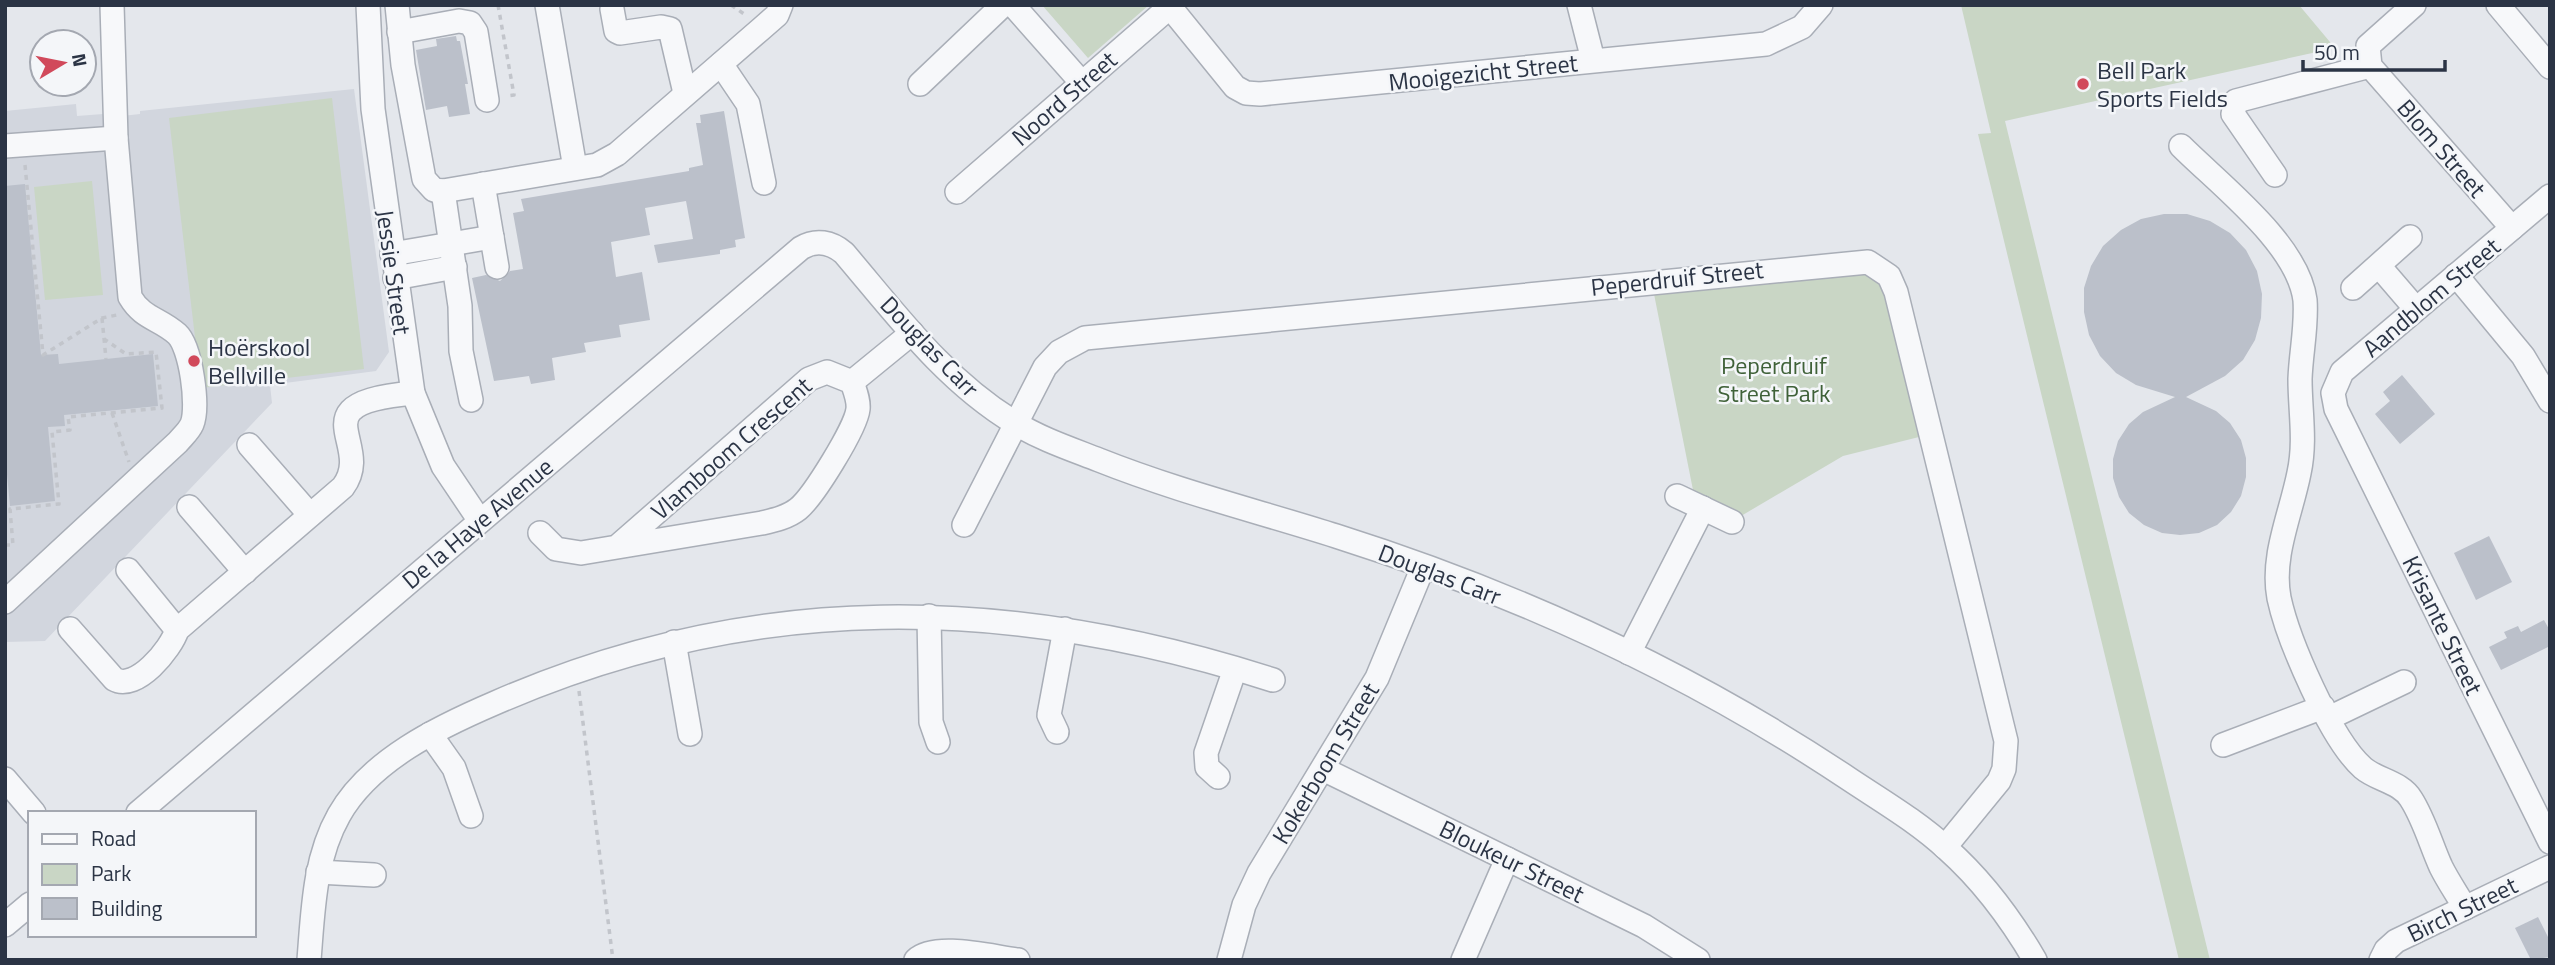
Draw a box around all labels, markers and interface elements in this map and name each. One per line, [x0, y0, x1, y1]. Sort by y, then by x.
north arrow [28, 28, 98, 98]
scale bar [2303, 28, 2445, 72]
text: 50 m [2314, 36, 2360, 68]
street label: Noord Street [1003, 42, 1125, 154]
street label: Mooigezicht Street [1387, 44, 1580, 100]
text: N [65, 51, 96, 69]
place label: Bell Park Sports Fields [2097, 52, 2228, 116]
marker: Bell Park Sports Fields [2075, 76, 2091, 92]
street label: Blom Street [2389, 91, 2495, 206]
street label: Jessie Street [367, 207, 421, 337]
street label: Aandblom Street [2354, 228, 2508, 365]
street label: Peperdruif Street [1589, 251, 1766, 305]
street label: Douglas Carr [872, 287, 988, 405]
place label: Hoërskool Bellville [208, 329, 310, 393]
park label: Peperdruif Street Park [1717, 347, 1831, 411]
marker: Hoërskool Bellville [186, 353, 202, 369]
street label: Vlamboom Crescent [643, 367, 820, 528]
street label: De la Haye Avenue [394, 449, 560, 597]
street label: Douglas Carr [1373, 534, 1507, 614]
street label: Krisante Street [2394, 549, 2492, 701]
street label: Kokerboom Street [1263, 675, 1388, 851]
street label: Bloukeur Street [1433, 810, 1591, 912]
legend [28, 811, 256, 937]
text: Road [91, 822, 136, 854]
text: Park [91, 857, 131, 889]
street label: Birch Street [2401, 867, 2524, 951]
text: Building [91, 892, 163, 924]

